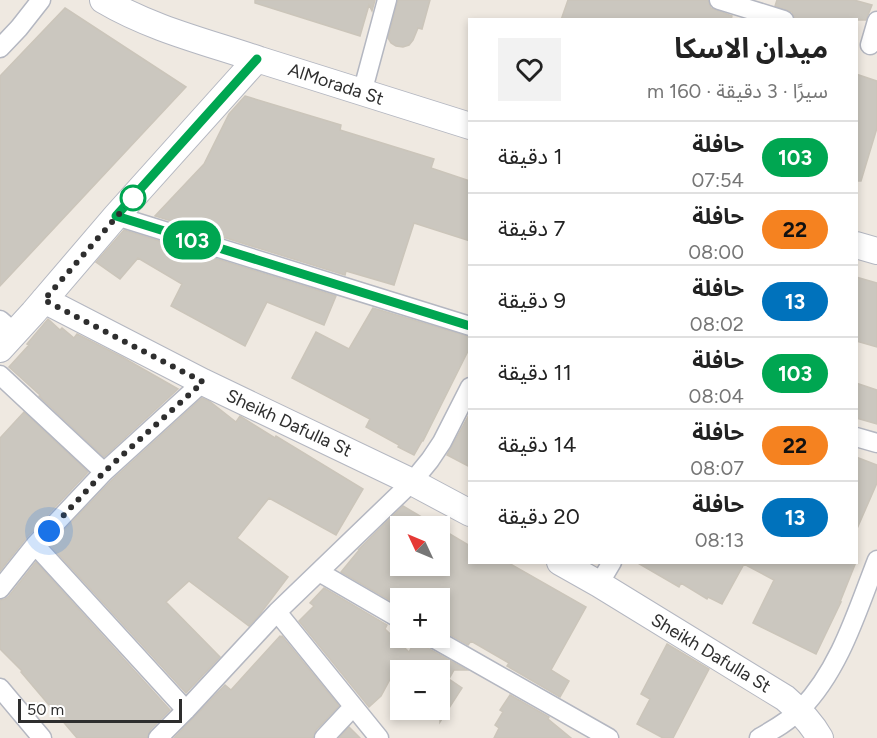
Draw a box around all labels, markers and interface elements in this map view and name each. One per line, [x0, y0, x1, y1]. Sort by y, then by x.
text: ميدان الاسكا [674, 31, 828, 65]
button: heart [498, 38, 561, 101]
street label: AlMorada St [285, 58, 387, 110]
text: سيرًا · 3 دقيقة · 160 m [647, 79, 828, 103]
text: حافلة [692, 131, 744, 158]
text: 1 دقيقة [498, 143, 563, 170]
text: 103 [778, 145, 812, 170]
text: 07:54 [691, 168, 744, 192]
unlabelled marker [120, 185, 146, 211]
text: حافلة [692, 203, 744, 230]
text: 7 دقيقة [498, 215, 565, 242]
text: 22 [783, 217, 807, 242]
line badge: 103 [158, 220, 226, 260]
text: 103 [175, 228, 209, 253]
text: 08:00 [688, 240, 744, 264]
text: حافلة [692, 275, 744, 302]
text: 9 دقيقة [498, 287, 566, 314]
text: 13 [785, 289, 805, 314]
text: 08:02 [690, 312, 744, 336]
text: حافلة [692, 347, 744, 374]
text: 11 دقيقة [498, 359, 572, 386]
text: 103 [778, 361, 812, 386]
street label: Sheikh Dafulla St [223, 384, 355, 462]
text: 08:04 [689, 384, 744, 408]
text: حافلة [692, 419, 744, 446]
text: 14 دقيقة [498, 431, 576, 458]
text: 22 [783, 433, 807, 458]
text: 08:07 [690, 456, 744, 480]
text: حافلة [692, 491, 744, 518]
text: 20 دقيقة [498, 503, 580, 530]
text: 13 [785, 505, 805, 530]
your location [34, 516, 64, 546]
north arrow [390, 516, 450, 576]
map controls [390, 516, 450, 720]
text: 08:13 [695, 528, 744, 552]
button: + [390, 588, 450, 648]
street label: Sheikh Dafulla St [647, 609, 775, 698]
button: − [390, 660, 450, 720]
scale bar [18, 696, 182, 724]
text: 50 m [27, 700, 64, 719]

